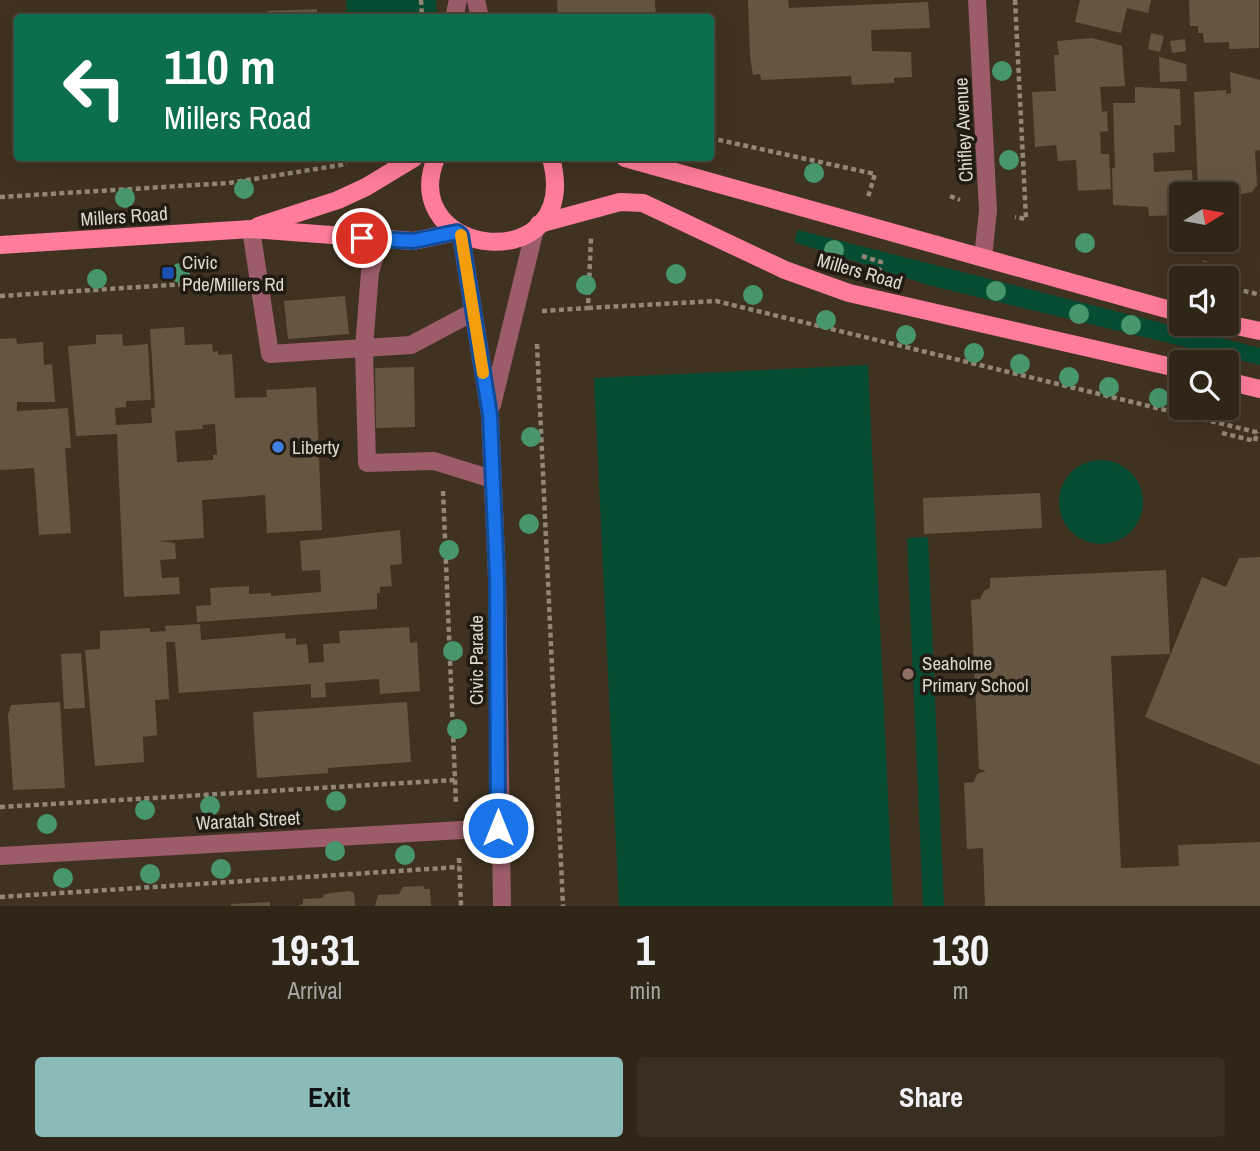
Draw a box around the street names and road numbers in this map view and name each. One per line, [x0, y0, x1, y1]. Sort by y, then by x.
street label: Chifley Avenue [947, 77, 979, 183]
street label: Millers Road [79, 200, 169, 232]
street label: Millers Road [814, 246, 906, 296]
street label: Civic Parade [463, 615, 489, 705]
street label: Waratah Street [195, 804, 301, 836]

